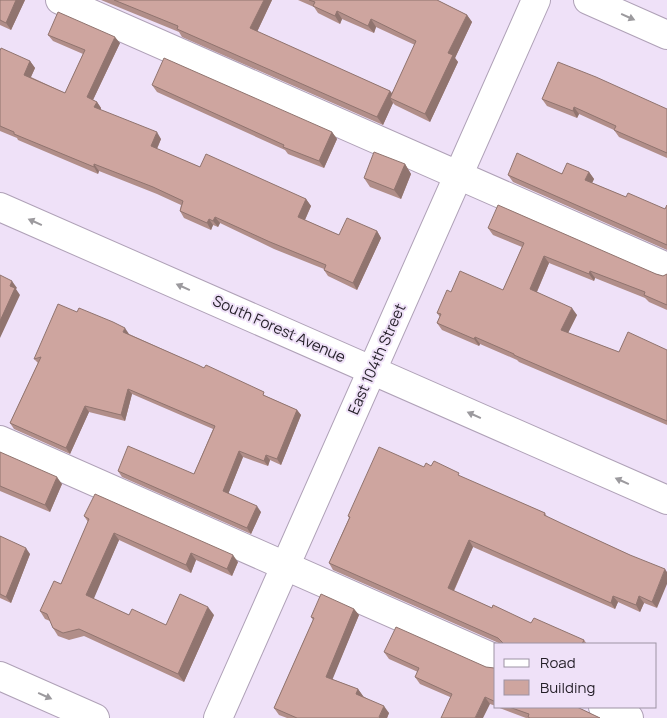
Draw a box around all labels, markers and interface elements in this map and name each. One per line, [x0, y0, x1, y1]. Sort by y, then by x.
one-way arrow [621, 14, 635, 22]
one-way arrow [28, 218, 42, 226]
one-way arrow [176, 283, 191, 291]
street label: South Forest Avenue [209, 290, 349, 367]
street label: East 104th Street [343, 300, 410, 418]
one-way arrow [467, 410, 481, 418]
one-way arrow [615, 476, 629, 484]
legend [494, 643, 657, 708]
text: Road [540, 652, 576, 673]
text: Building [540, 677, 595, 698]
one-way arrow [38, 692, 52, 700]

